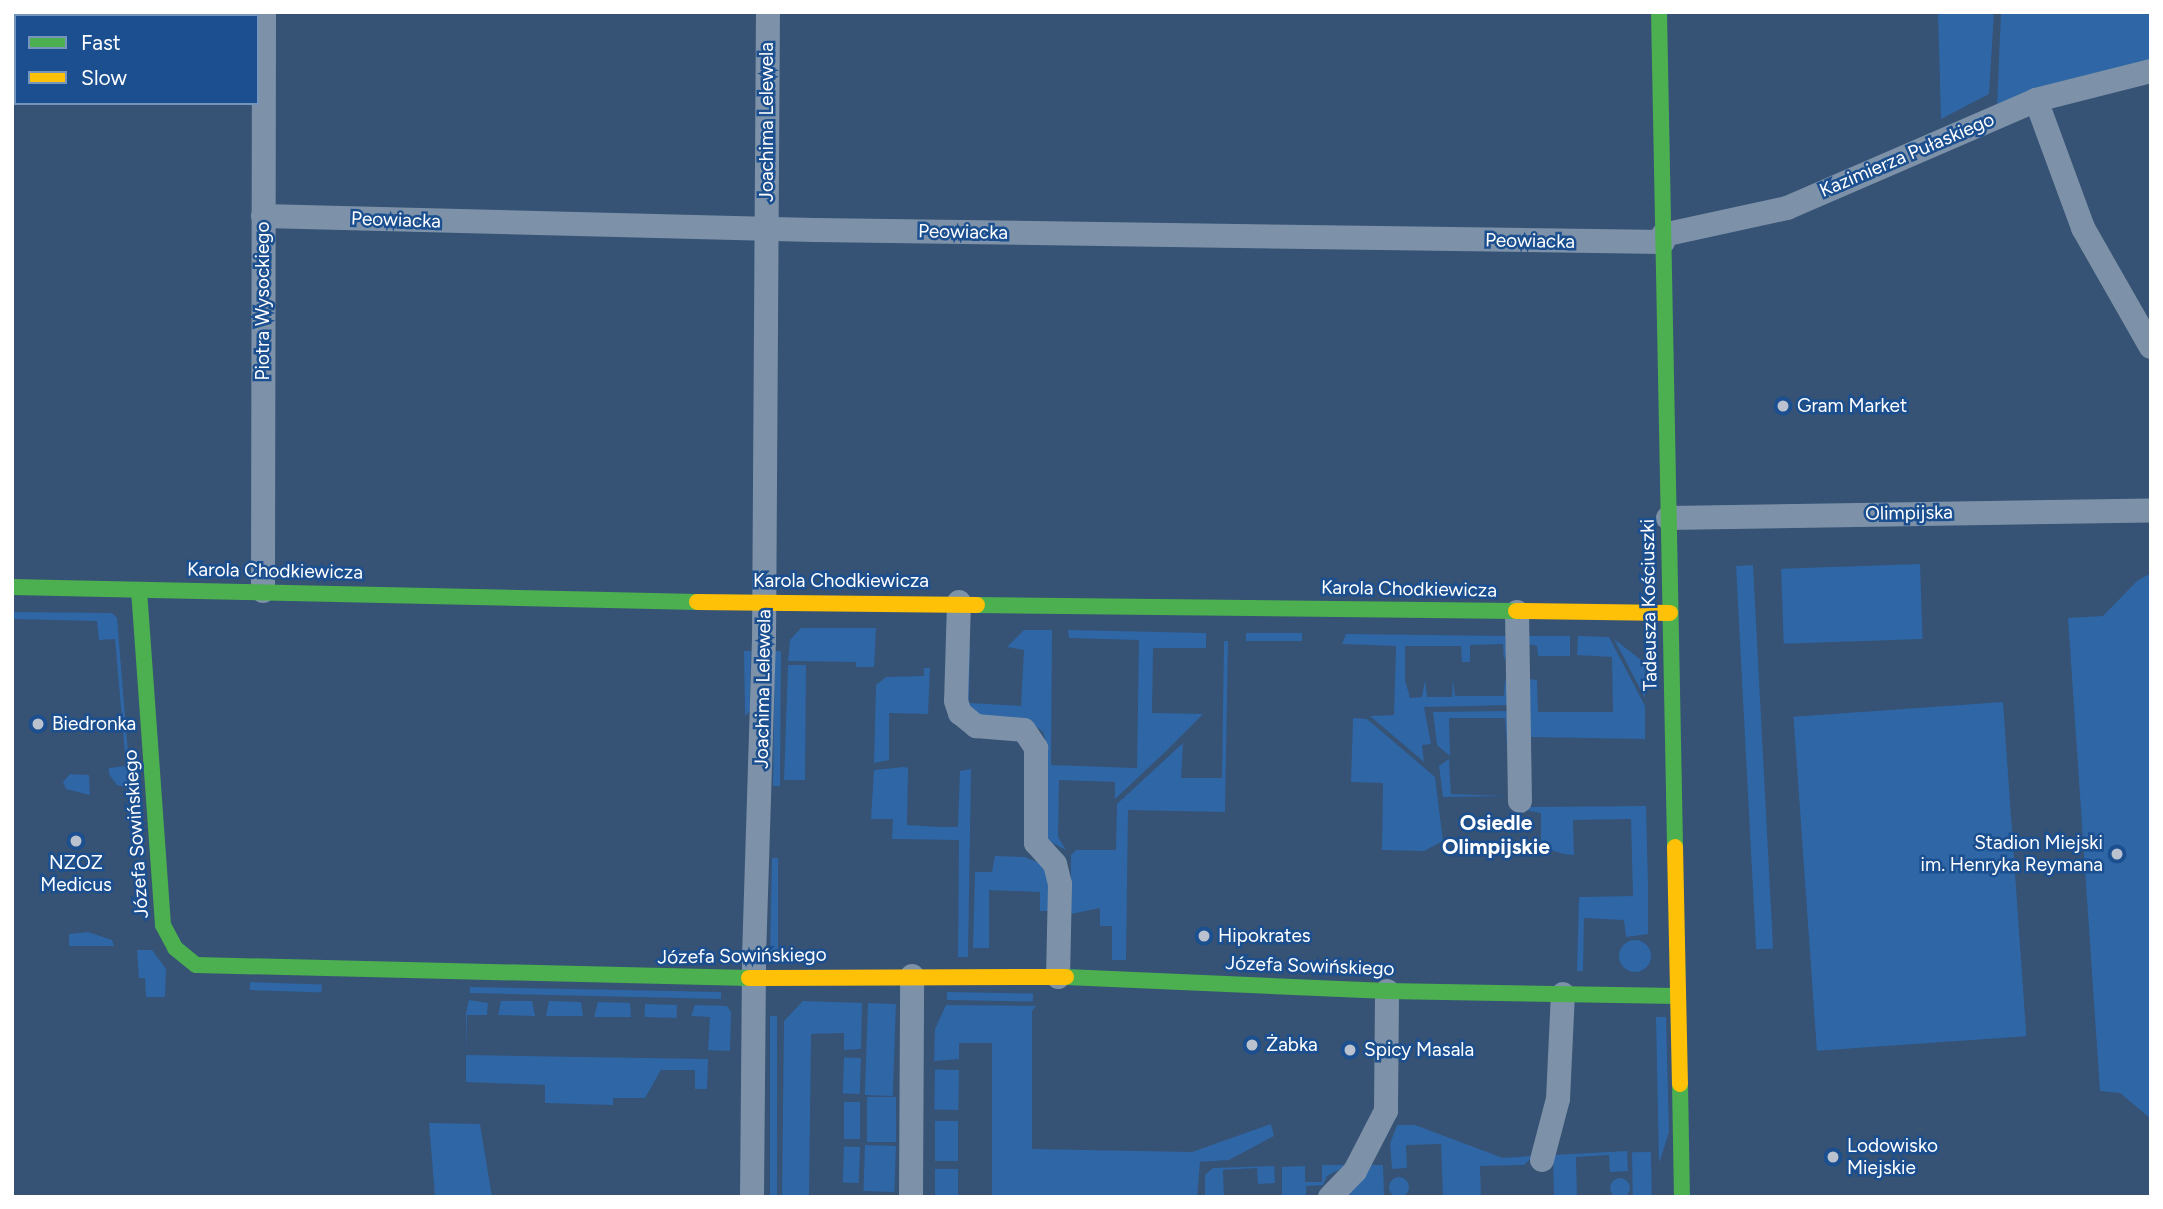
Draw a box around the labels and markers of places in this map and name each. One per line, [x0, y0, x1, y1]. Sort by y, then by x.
place label: Gram Market [1797, 395, 1907, 417]
marker: Gram Market [1775, 398, 1791, 414]
place label: Biedronka [52, 713, 136, 735]
marker: Biedronka [30, 716, 46, 732]
place label: Stadion Miejski im. Henryka Reymana [1921, 832, 2103, 876]
marker: NZOZ Medicus [68, 833, 84, 849]
marker: Stadion Miejski im. Henryka Reymana [2109, 846, 2125, 862]
place label: NZOZ Medicus [40, 852, 112, 896]
place label: Hipokrates [1218, 925, 1311, 947]
marker: Hipokrates [1196, 928, 1212, 944]
place label: Żabka [1266, 1034, 1318, 1056]
marker: Żabka [1244, 1037, 1260, 1053]
place label: Spicy Masala [1364, 1039, 1474, 1061]
marker: Spicy Masala [1342, 1042, 1358, 1058]
place label: Lodowisko Miejskie [1847, 1135, 1938, 1179]
marker: Lodowisko Miejskie [1825, 1149, 1841, 1165]

